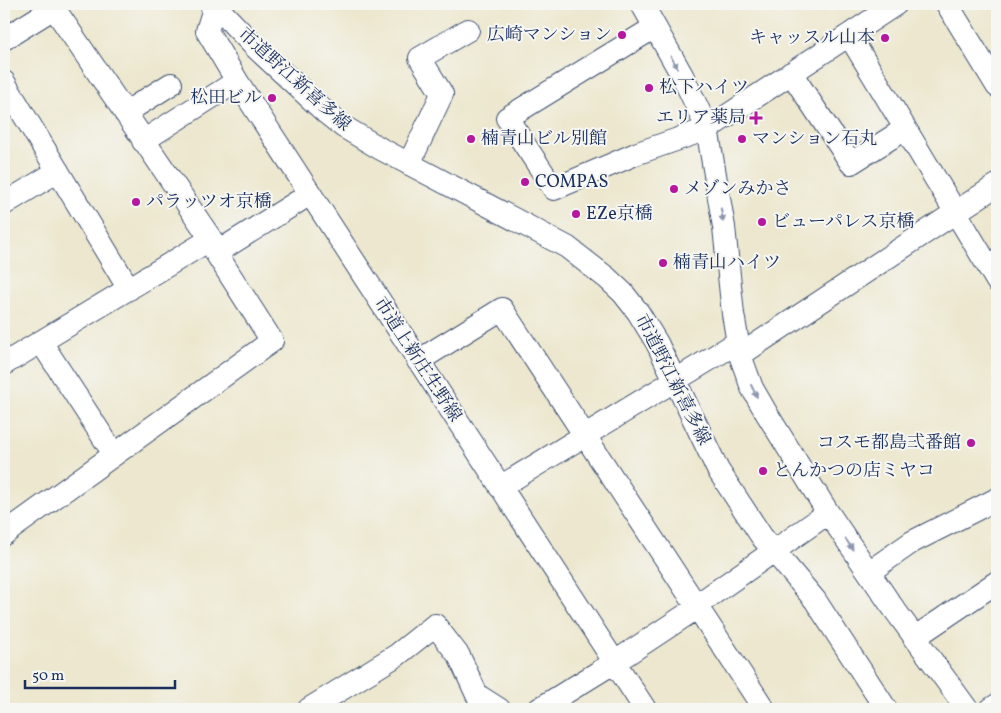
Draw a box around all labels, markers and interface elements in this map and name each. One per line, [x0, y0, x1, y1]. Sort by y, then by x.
street label: 市道野江新喜多線 [232, 23, 356, 137]
place label: 広崎マンション [487, 23, 612, 48]
place label: キャッスル山本 [749, 26, 875, 51]
marker: 広崎マンション [616, 29, 628, 41]
marker: キャッスル山本 [879, 32, 891, 44]
one-way arrow [670, 54, 678, 69]
place label: 松下ハイツ [659, 76, 749, 101]
marker: 松下ハイツ [643, 82, 655, 94]
place label: 松田ビル [190, 86, 262, 111]
marker: 松田ビル [266, 92, 278, 104]
place label: エリア薬局 [656, 106, 746, 131]
marker: エリア薬局 [750, 112, 762, 124]
place label: 楠青山ビル別館 [481, 127, 607, 152]
place label: マンション石丸 [752, 127, 877, 152]
marker: 楠青山ビル別館 [465, 133, 477, 145]
marker: マンション石丸 [736, 133, 748, 145]
place label: COMPAS [535, 170, 608, 195]
marker: COMPAS [519, 176, 531, 188]
place label: メゾンみかさ [684, 177, 791, 202]
marker: メゾンみかさ [668, 183, 680, 195]
place label: パラッツオ京橋 [146, 190, 272, 215]
marker: パラッツオ京橋 [130, 196, 142, 208]
place label: EZe京橋 [586, 202, 653, 227]
marker: EZe京橋 [570, 208, 582, 220]
one-way arrow [718, 208, 726, 224]
place label: ビューパレス京橋 [772, 210, 915, 235]
marker: ビューパレス京橋 [756, 216, 768, 228]
place label: 楠青山ハイツ [673, 251, 781, 276]
marker: 楠青山ハイツ [657, 257, 669, 269]
street label: 市道上新庄生野線 [367, 293, 467, 427]
street label: 市道野江新喜多線 [628, 310, 716, 450]
one-way arrow [751, 384, 759, 398]
place label: コスモ都島弍番館 [817, 431, 961, 456]
marker: コスモ都島弍番館 [965, 437, 977, 449]
place label: とんかつの店ミヤコ [773, 459, 935, 484]
marker: とんかつの店ミヤコ [757, 465, 769, 477]
one-way arrow [845, 537, 854, 550]
scale bar [25, 658, 175, 690]
text: 50 m [32, 666, 64, 687]

